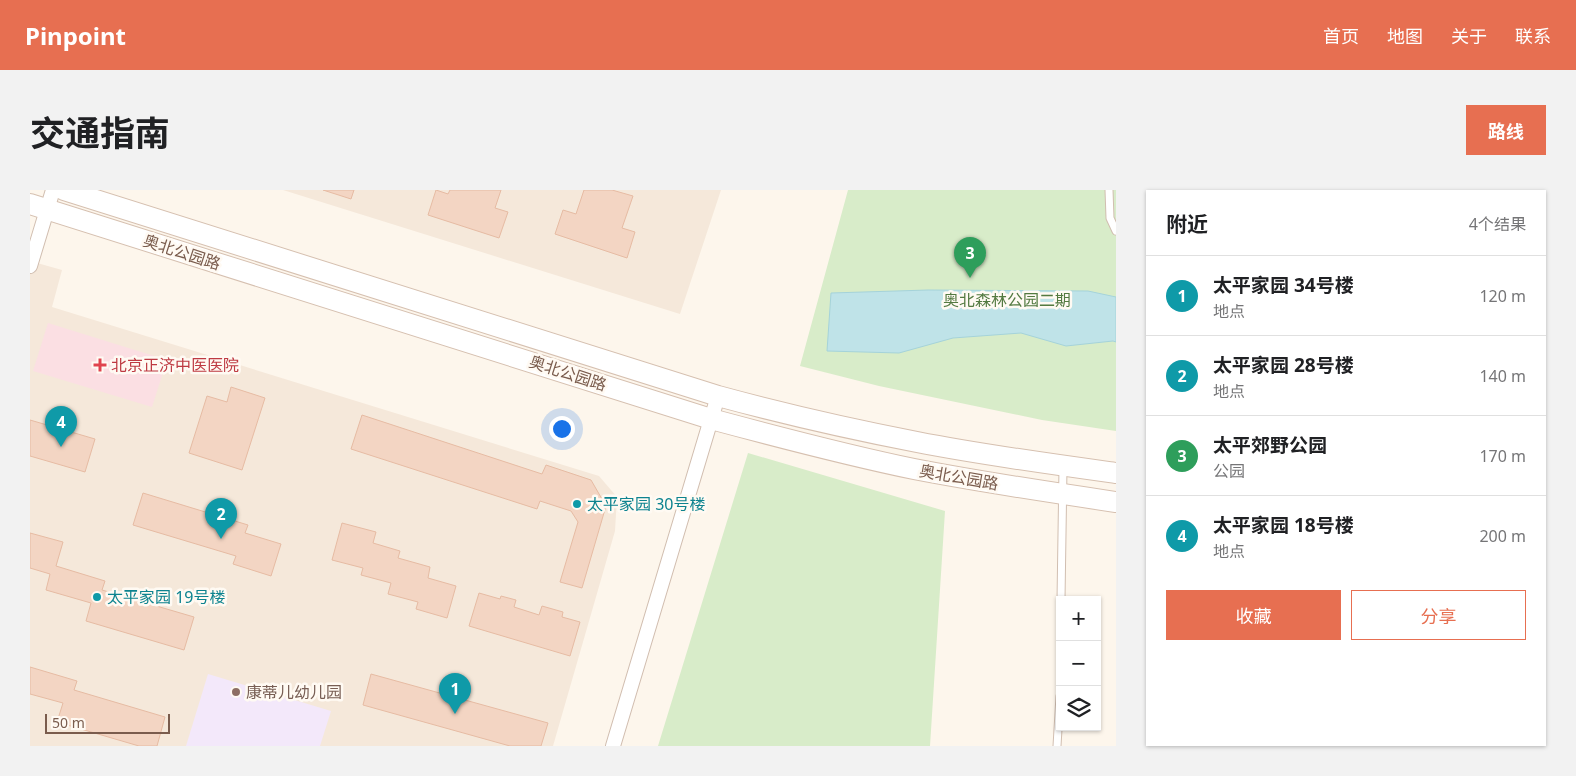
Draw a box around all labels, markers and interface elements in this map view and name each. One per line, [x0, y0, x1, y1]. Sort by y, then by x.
text: Pinpoint [25, 19, 126, 52]
text: 首页 [1323, 24, 1359, 48]
text: 地图 [1387, 24, 1423, 48]
text: 关于 [1451, 24, 1487, 48]
text: 联系 [1515, 24, 1551, 48]
button: 路线 [1466, 105, 1546, 155]
text: 交通指南 [30, 109, 170, 156]
text: 附近 [1166, 210, 1208, 238]
text: 4个结果 [1469, 213, 1526, 235]
street label: 奥北公园路 [141, 229, 223, 275]
pin: 3 [954, 237, 986, 278]
text: 太平家园 34号楼 [1213, 272, 1354, 298]
text: 1 [1177, 285, 1187, 307]
text: 120 m [1479, 285, 1526, 307]
park label: 奥北森林公园二期 [943, 289, 1071, 311]
text: 地点 [1213, 300, 1245, 322]
street label: 奥北公园路 [527, 350, 609, 396]
text: 太平家园 28号楼 [1213, 352, 1354, 378]
place label: 北京正济中医医院 [111, 354, 239, 376]
marker: 北京正济中医医院 [93, 358, 107, 372]
text: 2 [1177, 365, 1187, 387]
text: 140 m [1479, 365, 1526, 387]
text: 地点 [1213, 380, 1245, 402]
pin: 4 [45, 406, 77, 447]
your location [549, 416, 575, 442]
text: 太平郊野公园 [1213, 432, 1327, 458]
text: 3 [1177, 445, 1187, 467]
text: 170 m [1479, 445, 1526, 467]
street label: 奥北公园路 [918, 459, 1000, 495]
text: 公园 [1213, 460, 1245, 482]
place label: 太平家园 30号楼 [587, 493, 705, 515]
pin: 2 [205, 498, 237, 539]
marker: 太平家园 30号楼 [571, 498, 583, 510]
text: 太平家园 18号楼 [1213, 512, 1354, 538]
text: 4 [1177, 525, 1187, 547]
text: 200 m [1479, 525, 1526, 547]
text: 地点 [1213, 540, 1245, 562]
place label: 太平家园 19号楼 [107, 586, 225, 608]
button: 收藏 [1166, 590, 1341, 640]
button: 分享 [1351, 590, 1526, 640]
marker: 太平家园 19号楼 [91, 591, 103, 603]
map controls [1056, 596, 1101, 731]
button: + [1056, 596, 1101, 641]
button: − [1056, 641, 1101, 686]
pin: 1 [439, 673, 471, 714]
place label: 康蒂儿幼儿园 [246, 681, 342, 703]
marker: 康蒂儿幼儿园 [230, 686, 242, 698]
button: layers [1056, 686, 1101, 731]
scale bar [45, 711, 170, 734]
text: 50 m [52, 713, 85, 732]

